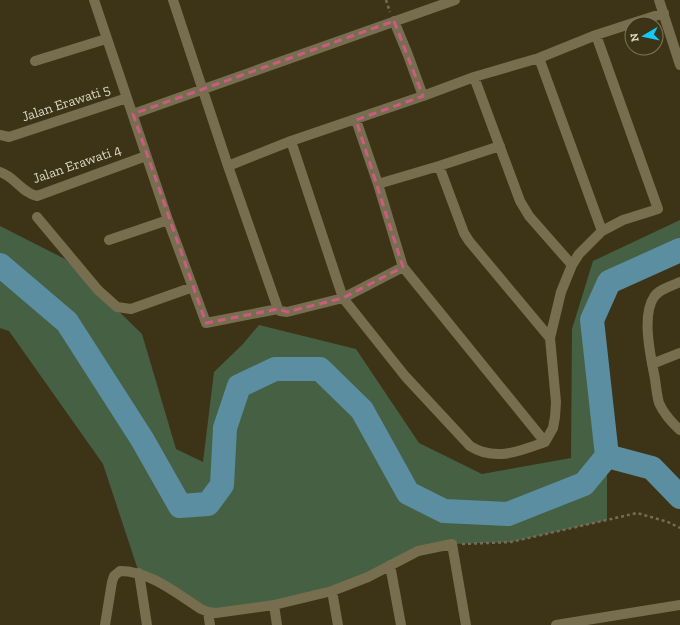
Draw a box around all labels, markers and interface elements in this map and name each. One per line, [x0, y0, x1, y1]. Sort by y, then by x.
north arrow [624, 16, 664, 56]
text: N [627, 32, 642, 43]
street label: Jalan Erawati 5 [20, 81, 112, 125]
street label: Jalan Erawati 4 [31, 141, 124, 187]

